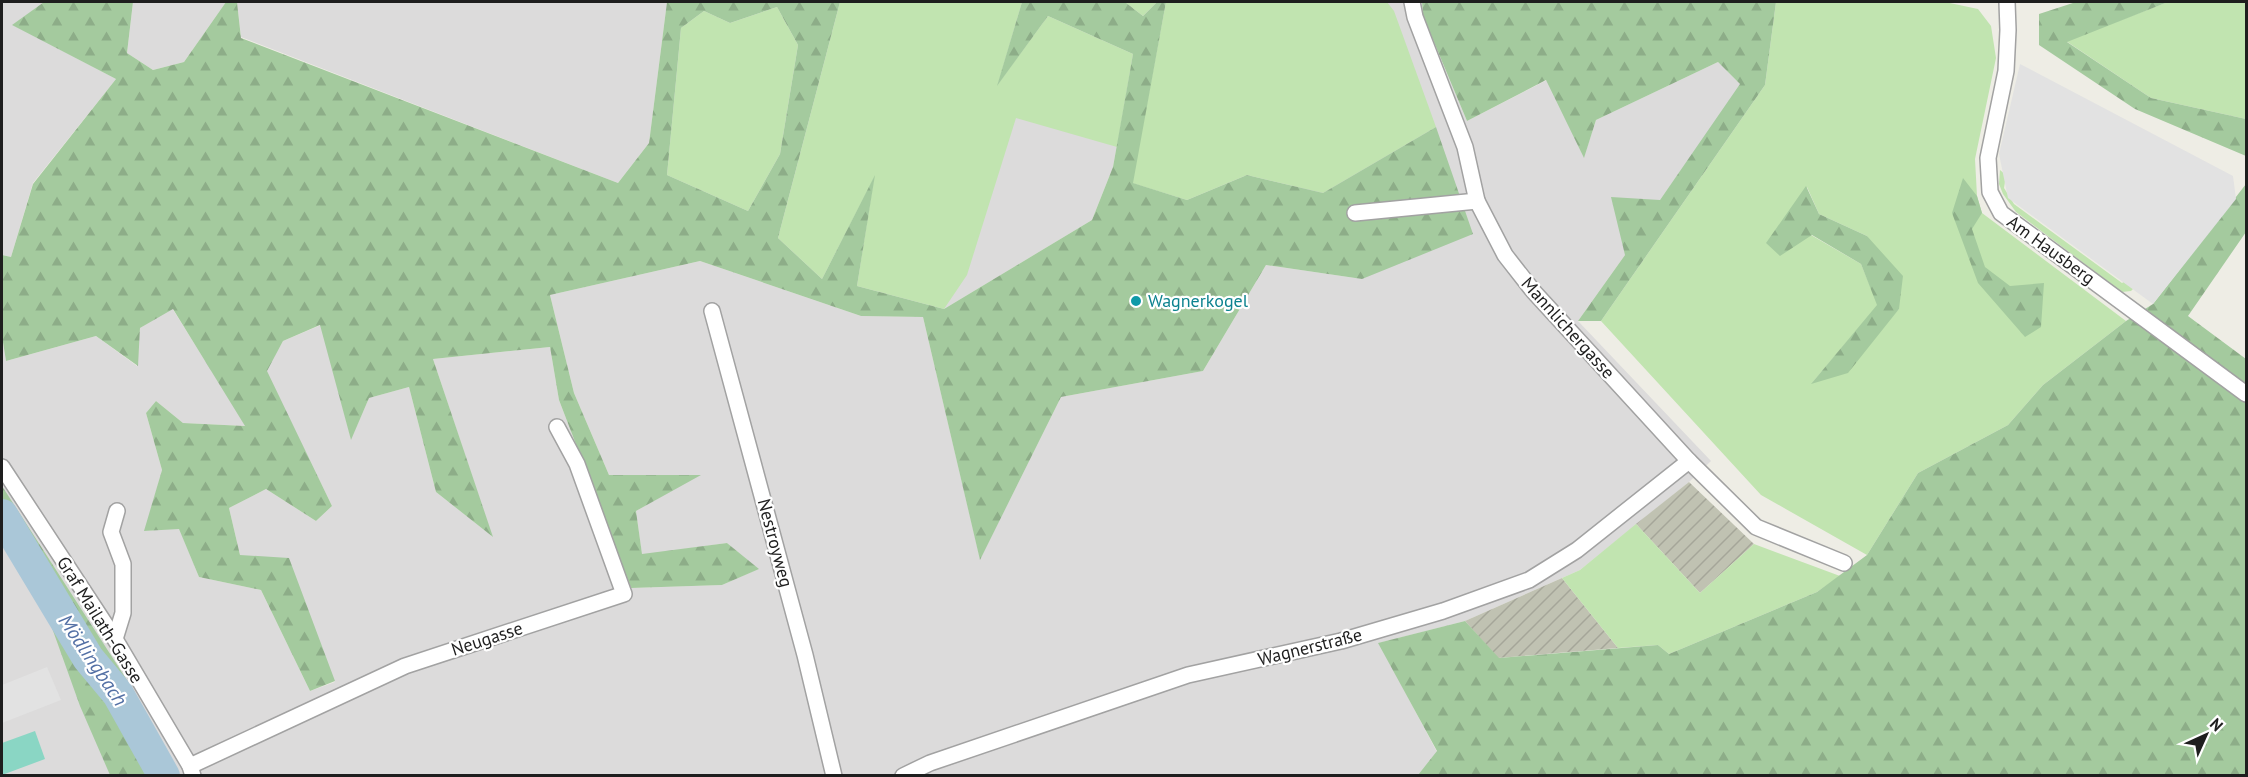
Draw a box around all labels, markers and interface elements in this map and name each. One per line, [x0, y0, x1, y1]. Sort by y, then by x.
street label: Am Hausberg [2003, 210, 2100, 289]
street label: Mannlichergasse [1517, 272, 1620, 383]
place label: Wagnerkogel [1148, 289, 1249, 312]
marker: Wagnerkogel [1129, 294, 1143, 308]
street label: Nestroyweg [753, 496, 798, 590]
street label: Graf Mailath-Gasse [52, 552, 149, 688]
water label: Mödlingbach [53, 609, 133, 711]
street label: Neugasse [448, 616, 526, 661]
street label: Wagnerstraße [1255, 622, 1364, 671]
north arrow [2176, 705, 2236, 765]
text: N [2206, 714, 2227, 735]

